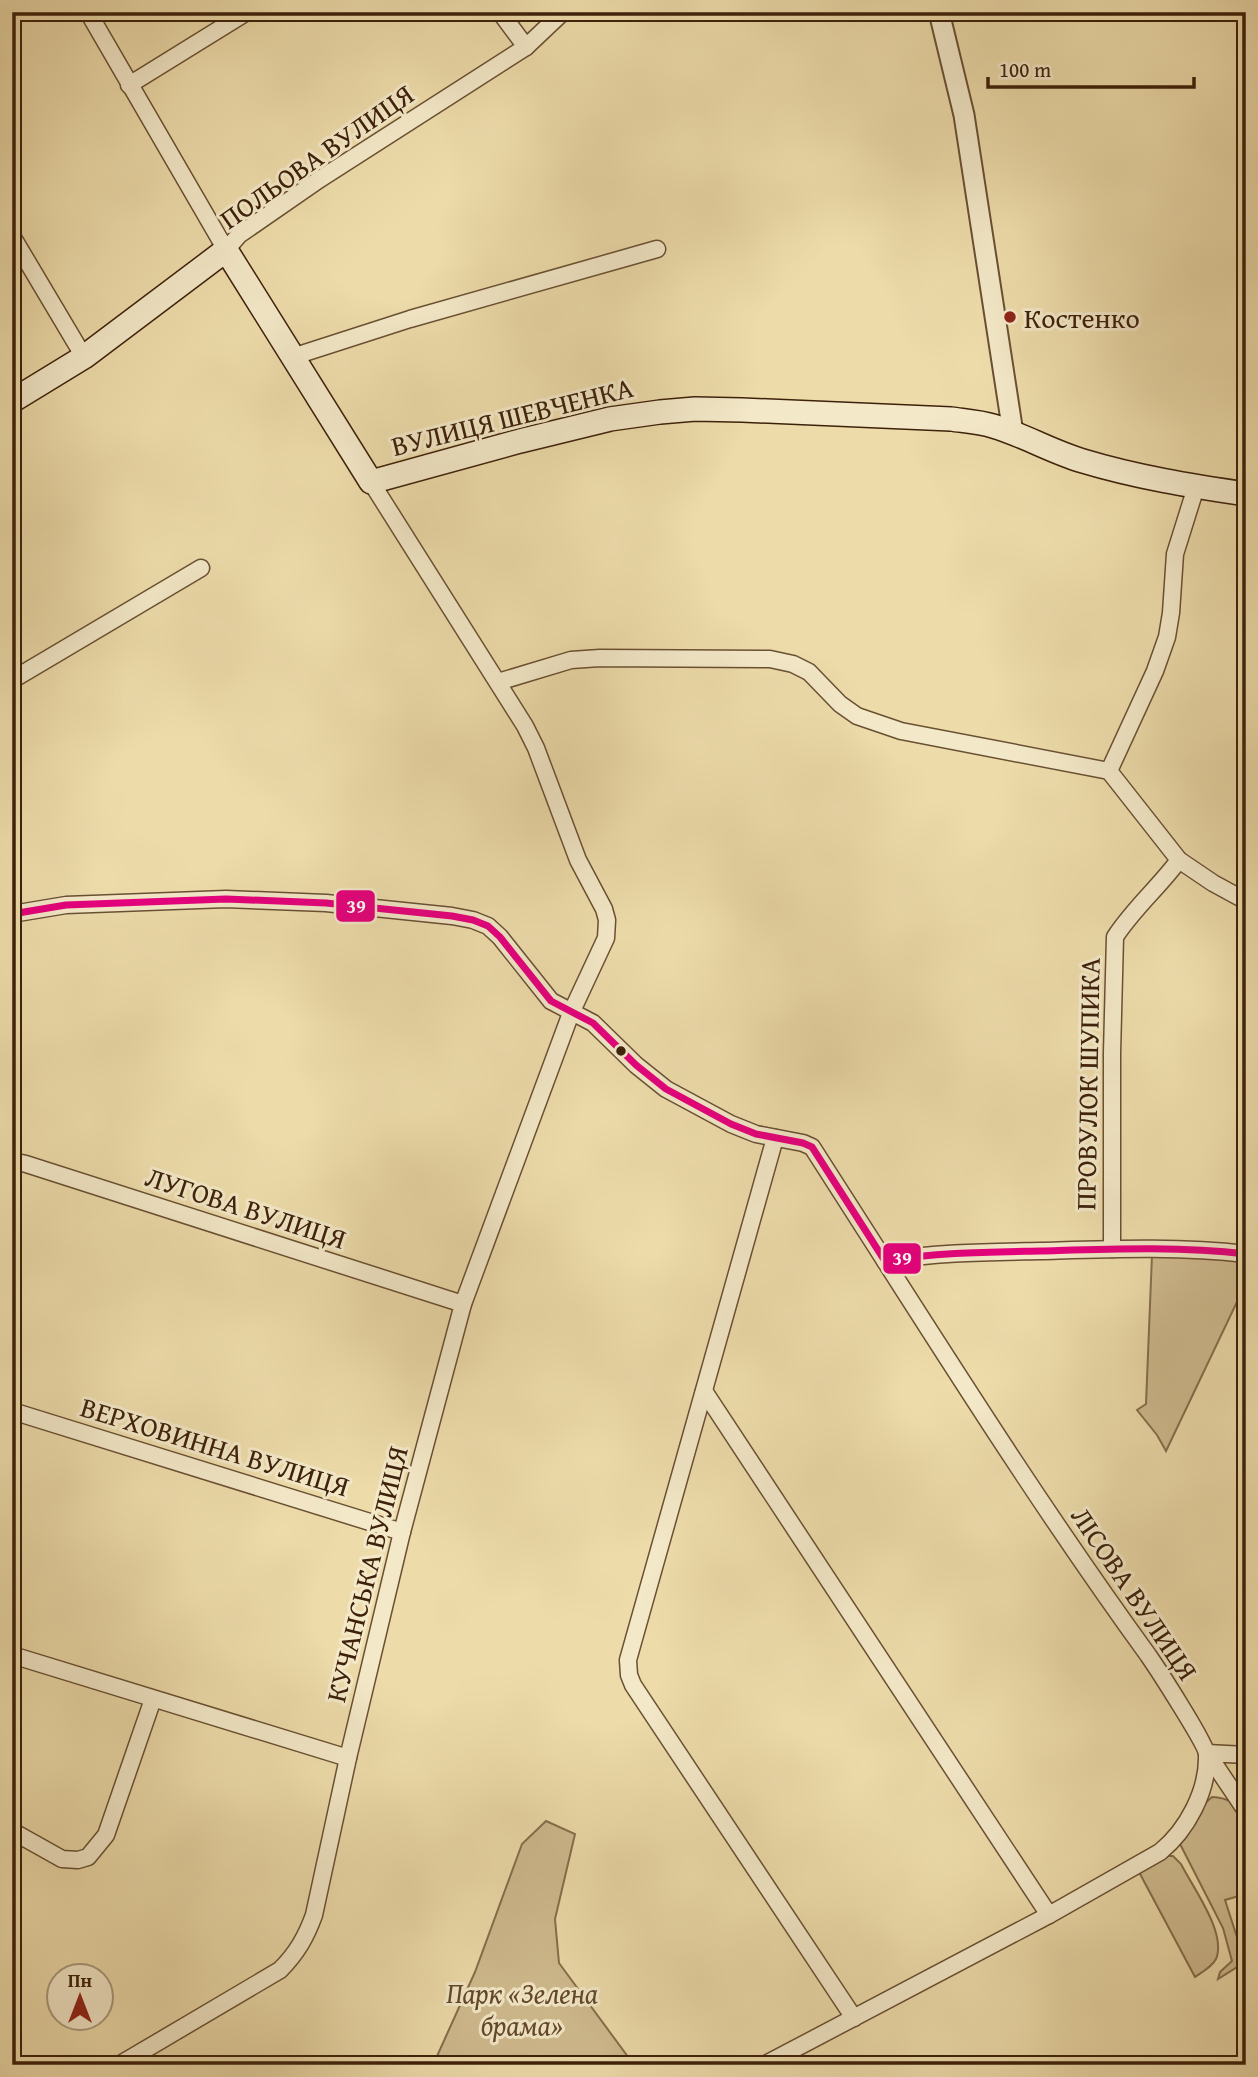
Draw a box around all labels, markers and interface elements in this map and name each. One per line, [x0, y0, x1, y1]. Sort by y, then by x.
scale bar [988, 46, 1195, 90]
text: 100 m [999, 54, 1051, 85]
street label: ПОЛЬОВА ВУЛИЦЯ [211, 74, 421, 238]
place label: Костенко [1024, 297, 1140, 338]
marker: Костенко [1002, 309, 1018, 325]
street label: ВУЛИЦЯ ШЕВЧЕНКА [387, 366, 637, 466]
line badge: 39 [335, 889, 376, 923]
text: 39 [346, 892, 366, 920]
street label: ПРОВУЛОК ШУПИКА [1064, 957, 1110, 1211]
unlabelled marker [614, 1044, 628, 1058]
street label: ЛУГОВА ВУЛИЦЯ [141, 1155, 351, 1259]
line badge: 39 [882, 1242, 922, 1275]
text: 39 [892, 1244, 912, 1272]
street label: ВЕРХОВИННА ВУЛИЦЯ [76, 1386, 354, 1506]
street label: КУЧАНСЬКА ВУЛИЦЯ [314, 1442, 418, 1706]
street label: ЛІСОВА ВУЛИЦЯ [1062, 1498, 1208, 1688]
north arrow [46, 1962, 116, 2032]
text: Пн [68, 1966, 93, 1994]
park label: Парк «Зелена брама» [446, 1972, 598, 2045]

